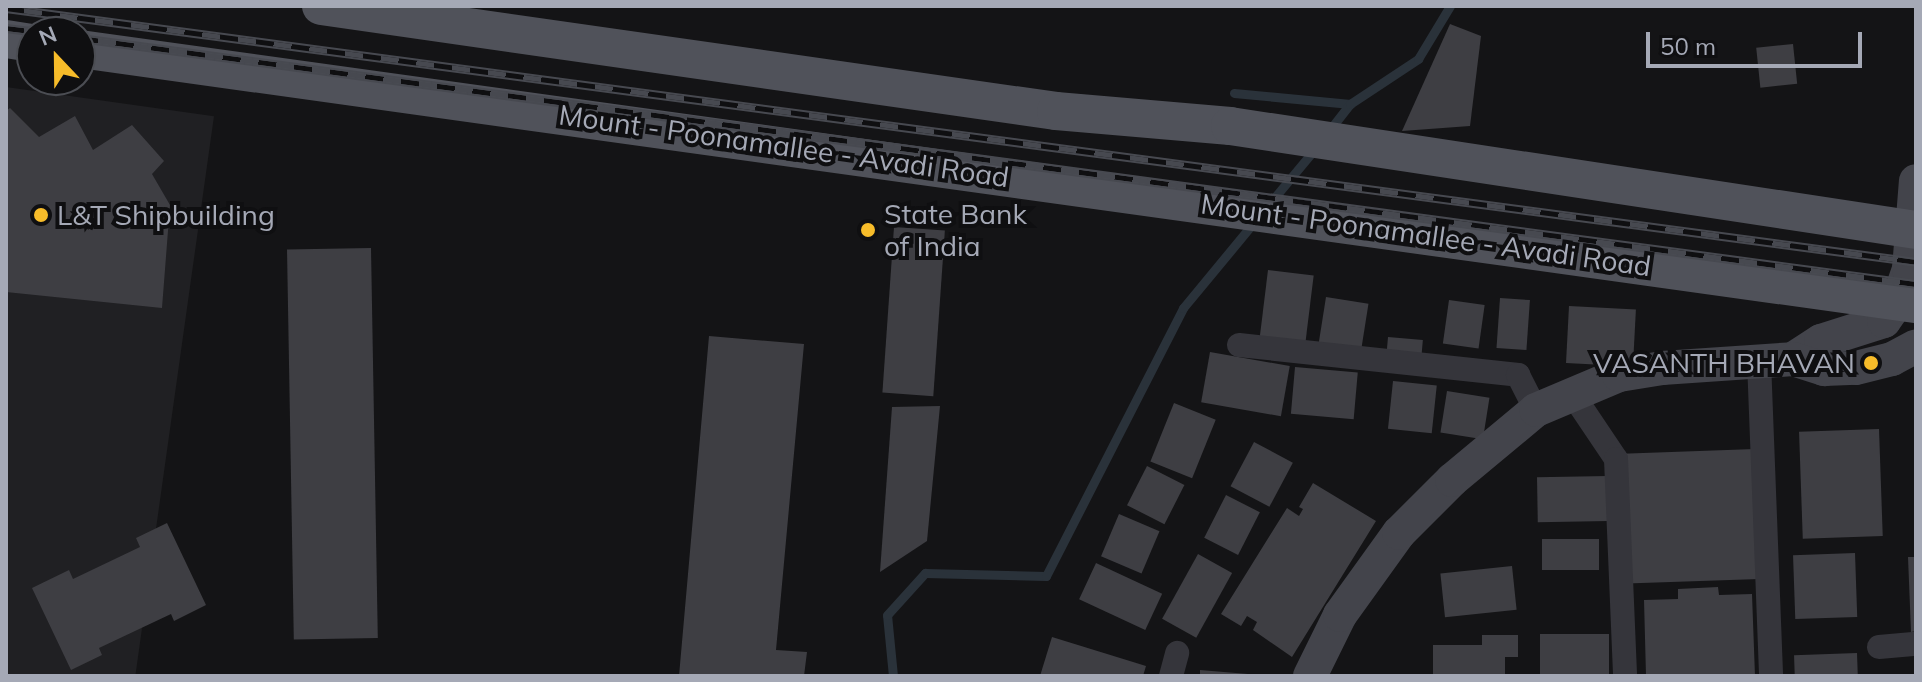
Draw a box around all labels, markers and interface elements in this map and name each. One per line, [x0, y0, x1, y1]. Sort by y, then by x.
north arrow [16, 16, 96, 96]
scale bar [1650, 16, 1866, 66]
text: N [35, 20, 61, 52]
text: 50 m [1660, 31, 1716, 61]
street label: Mount - Poonamallee - Avadi Road [557, 98, 1011, 194]
street label: Mount - Poonamallee - Avadi Road [1199, 187, 1653, 283]
place label: State Bank of India [884, 197, 1027, 263]
place label: L&T Shipbuilding [57, 198, 275, 232]
marker: L&T Shipbuilding [32, 206, 50, 224]
marker: State Bank of India [859, 221, 877, 239]
place label: VASANTH BHAVAN [1593, 346, 1855, 380]
marker: VASANTH BHAVAN [1862, 354, 1880, 372]

